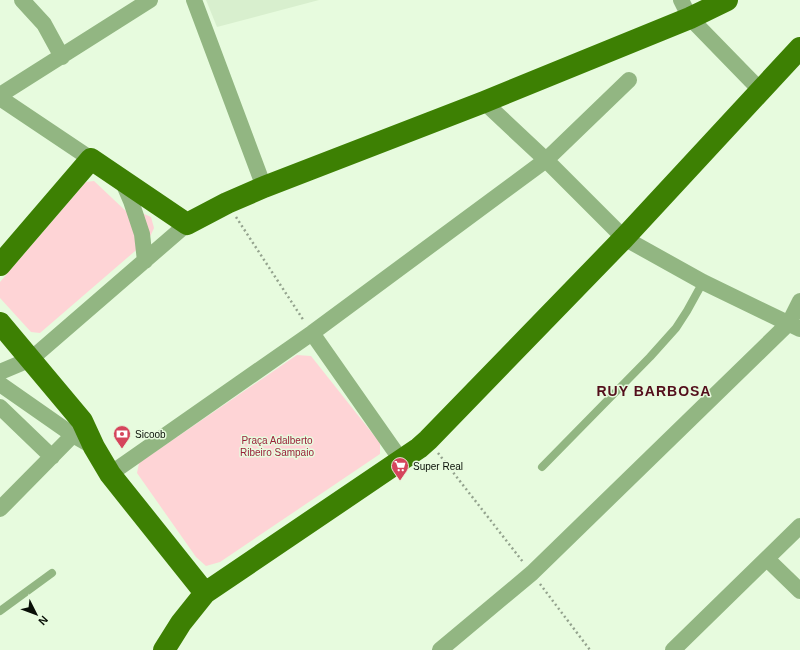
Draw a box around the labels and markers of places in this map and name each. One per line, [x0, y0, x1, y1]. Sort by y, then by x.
bank icon: Sicoob [112, 424, 132, 449]
place label: Sicoob [135, 429, 166, 440]
supermarket icon: Super Real [390, 456, 410, 481]
place label: Super Real [413, 461, 463, 472]

